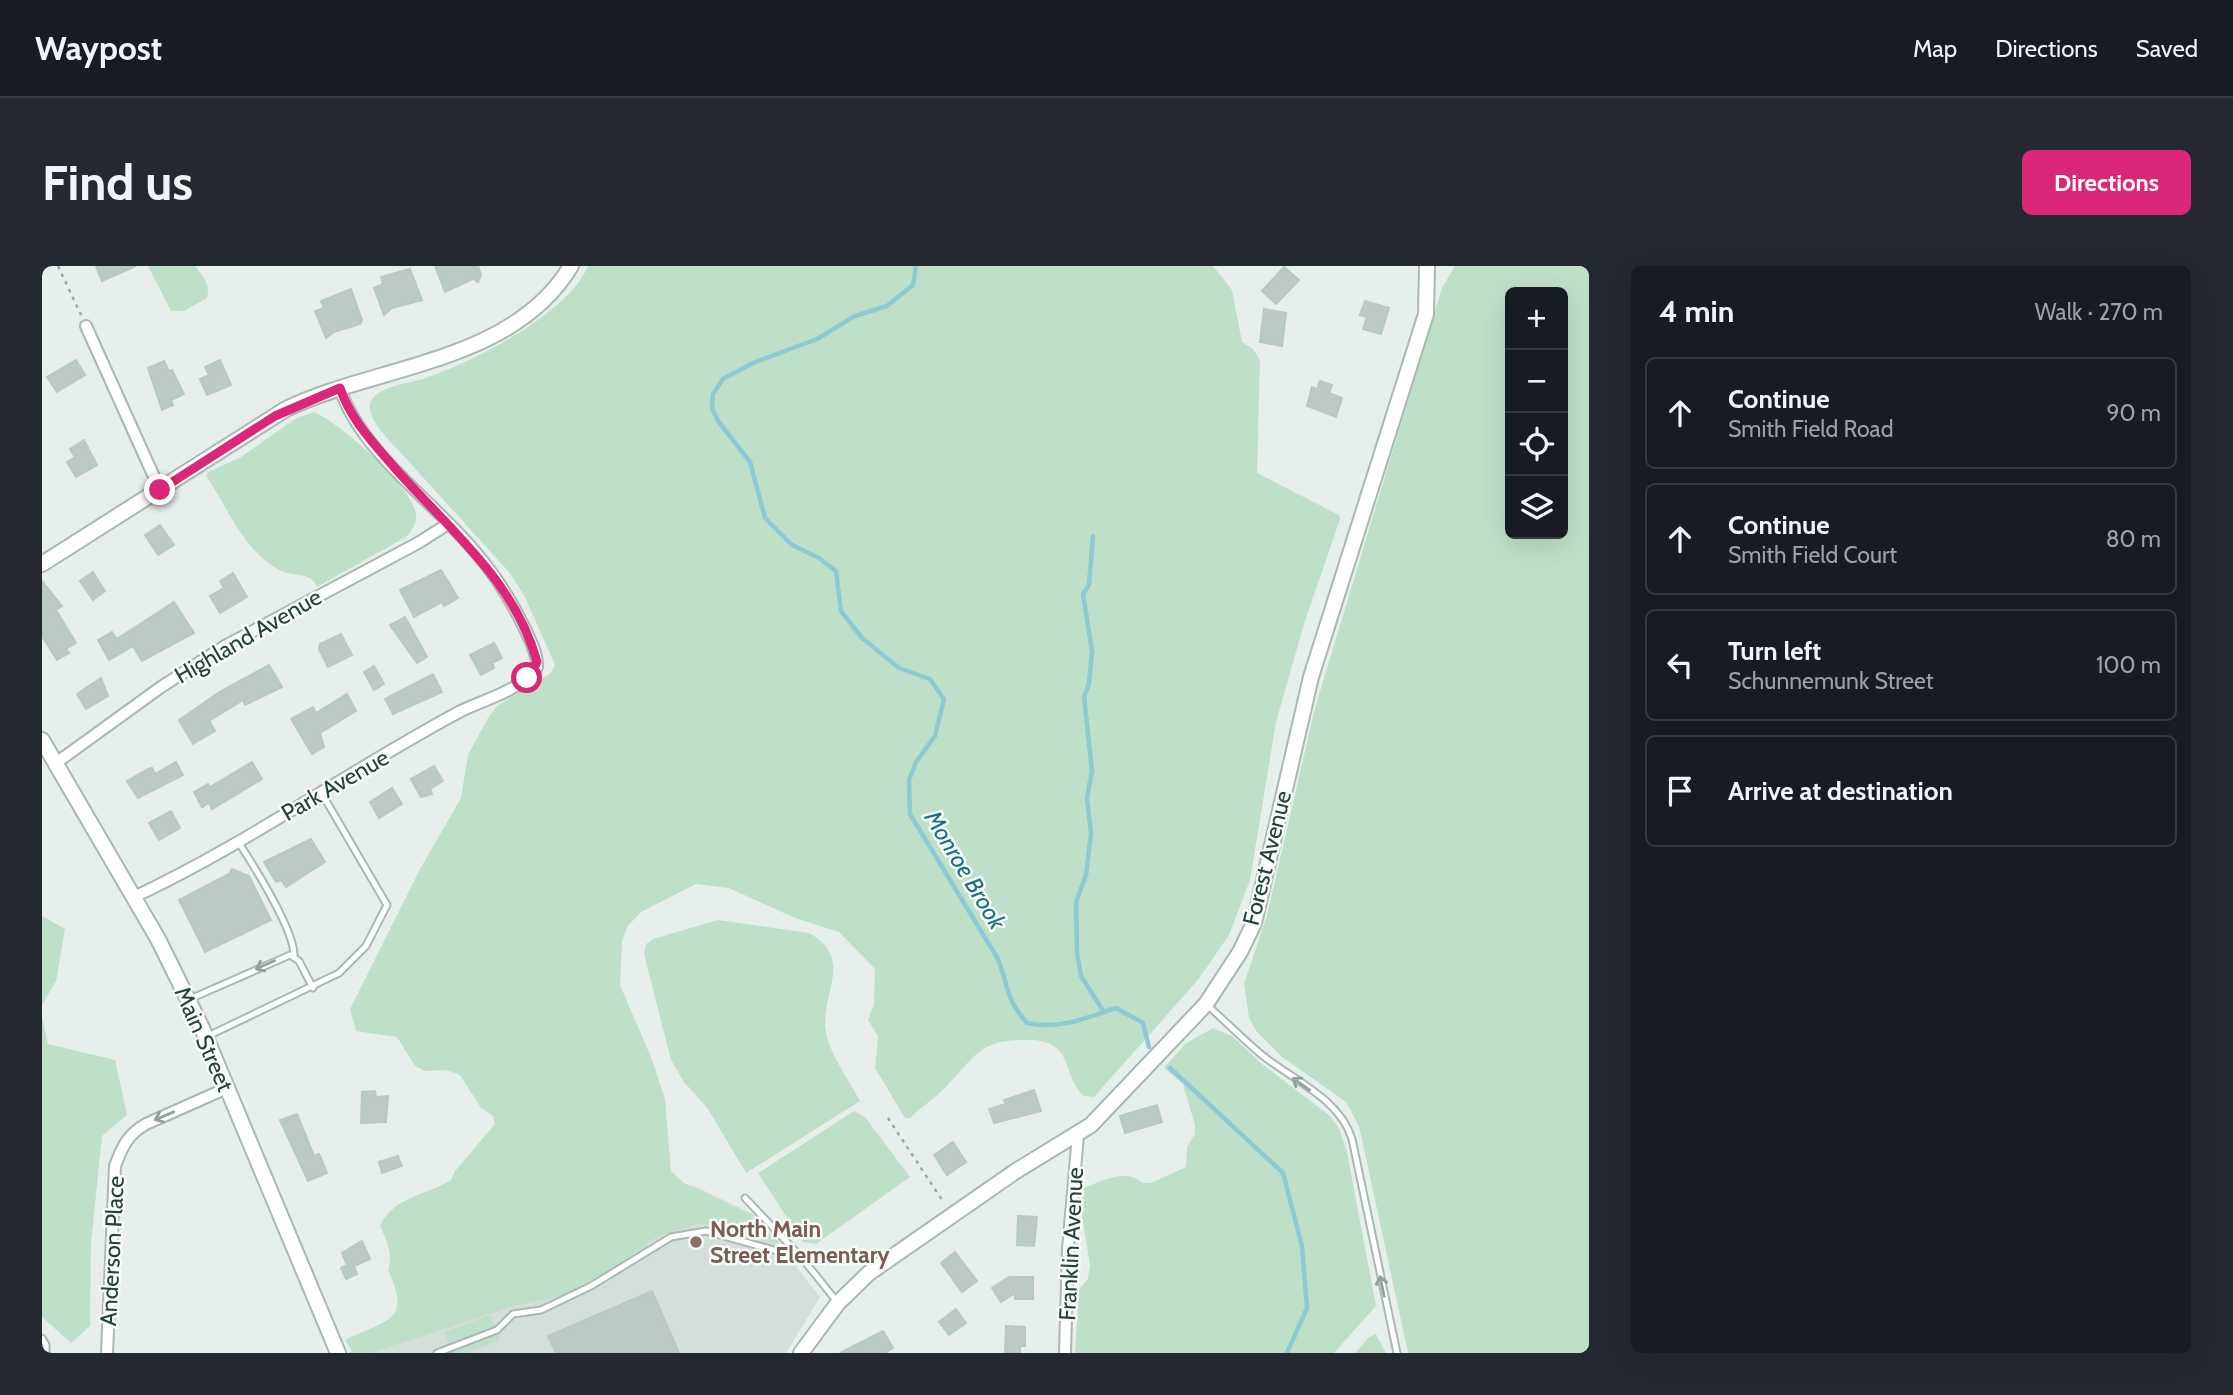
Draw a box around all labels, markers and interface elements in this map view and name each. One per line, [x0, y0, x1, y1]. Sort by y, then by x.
text: Waypost [35, 28, 162, 68]
text: Map [1913, 34, 1957, 63]
text: Directions [1995, 34, 2098, 63]
text: Saved [2136, 34, 2198, 63]
button: Directions [2022, 150, 2191, 215]
text: Find us [42, 153, 193, 212]
map controls [1505, 287, 1568, 539]
button: + [1505, 287, 1568, 350]
text: 4 min [1659, 293, 1734, 330]
text: Walk · 270 m [2035, 298, 2163, 326]
button: − [1505, 350, 1568, 413]
text: Continue [1728, 383, 1830, 415]
icon: ahead [1661, 394, 1699, 432]
text: 90 m [2107, 399, 2161, 427]
button: locate [1505, 413, 1568, 476]
text: Smith Field Road [1728, 415, 1893, 443]
route end [144, 474, 175, 505]
button: layers [1505, 476, 1568, 539]
text: Continue [1728, 509, 1830, 541]
icon: ahead [1661, 520, 1699, 558]
text: 80 m [2106, 525, 2161, 553]
text: Smith Field Court [1728, 541, 1897, 569]
street label: Highland Avenue [170, 583, 327, 689]
text: Turn left [1728, 635, 1821, 667]
icon: left [1661, 646, 1699, 684]
text: 100 m [2096, 651, 2161, 679]
route start [511, 662, 542, 693]
text: Schunnemunk Street [1728, 667, 1934, 695]
street label: Park Avenue [276, 743, 394, 827]
icon: arrive [1661, 772, 1699, 810]
text: Arrive at destination [1728, 775, 1953, 807]
street label: Forest Avenue [1237, 788, 1297, 928]
water label: Monroe Brook [918, 804, 1013, 935]
one-way arrow [255, 959, 277, 972]
street label: Main Street [169, 982, 240, 1096]
one-way arrow [1292, 1077, 1311, 1091]
one-way arrow [154, 1110, 175, 1123]
street label: Franklin Avenue [1053, 1166, 1089, 1321]
street label: Anderson Place [94, 1175, 130, 1327]
place label: North Main Street Elementary [710, 1215, 890, 1269]
marker: North Main Street Elementary [688, 1234, 704, 1250]
one-way arrow [1375, 1275, 1389, 1298]

